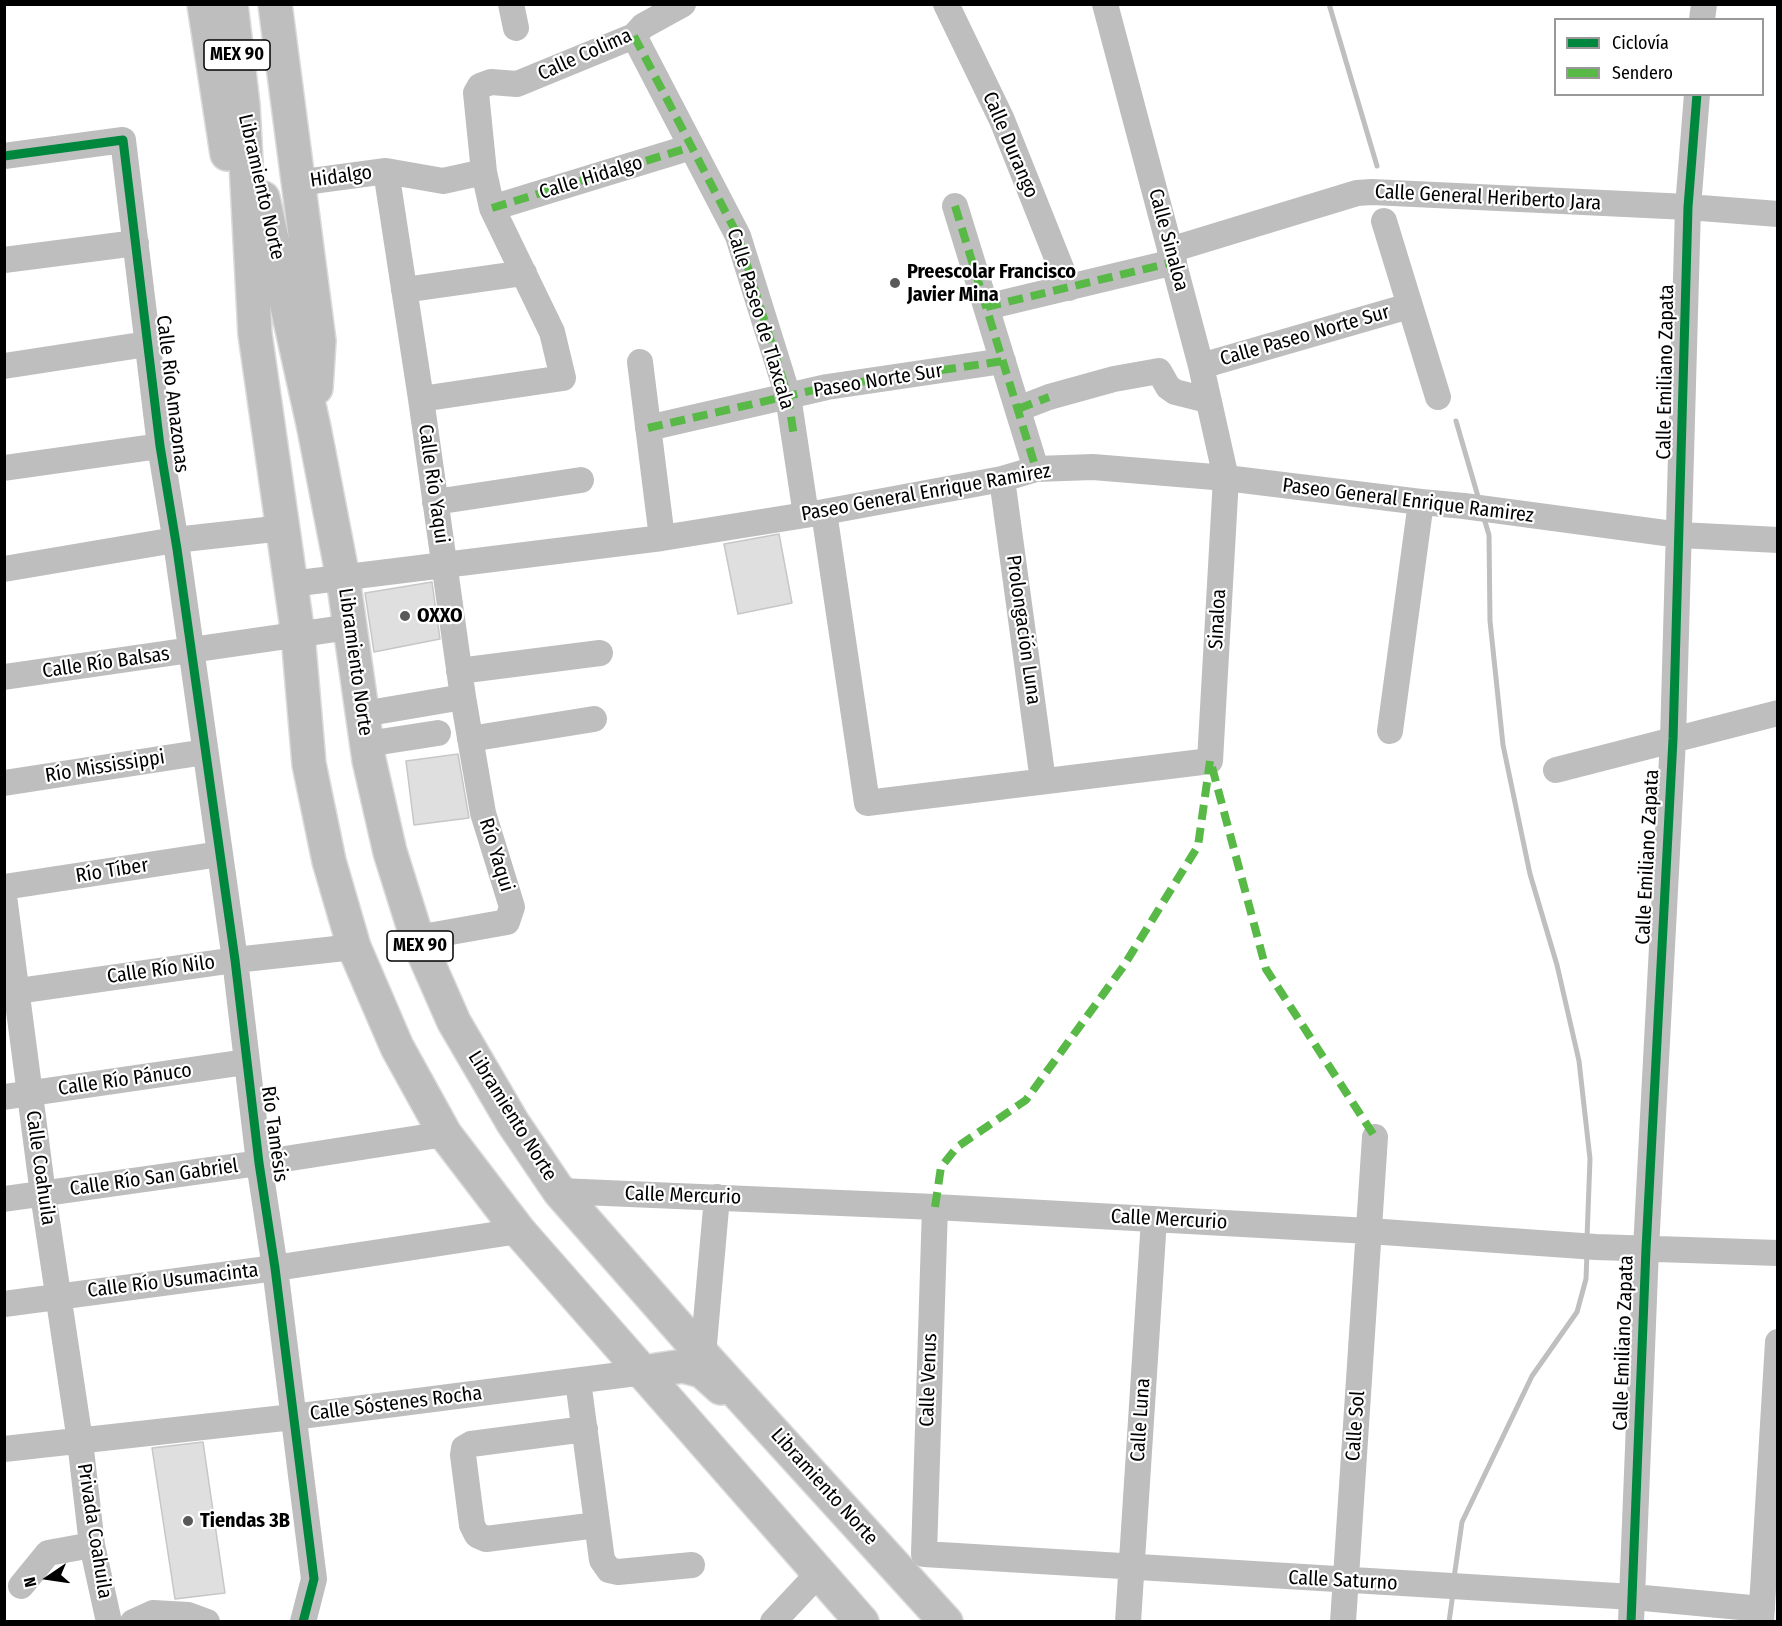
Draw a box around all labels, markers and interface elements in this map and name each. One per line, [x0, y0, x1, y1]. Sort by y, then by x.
legend [1554, 18, 1764, 96]
street label: Calle Colima [534, 24, 636, 86]
text: Ciclovía [1612, 32, 1669, 54]
road number: MEX 90 [204, 40, 270, 70]
text: Sendero [1612, 62, 1673, 84]
street label: Calle Durango [977, 88, 1043, 202]
street label: Libramiento Norte [233, 112, 289, 262]
street label: Calle Hidalgo [536, 151, 646, 205]
street label: Hidalgo [308, 161, 374, 193]
street label: Calle General Heriberto Jara [1374, 180, 1602, 216]
street label: Calle Sinaloa [1143, 186, 1193, 294]
street label: Calle Paseo de Tlaxcala [721, 225, 799, 413]
place label: Preescolar Francisco Javier Mina [907, 260, 1076, 307]
marker: Preescolar Francisco Javier Mina [888, 276, 902, 290]
street label: Calle Emiliano Zapata [1652, 284, 1680, 460]
street label: Calle Paseo Norte Sur [1218, 300, 1392, 372]
street label: Calle Río Amazonas [150, 314, 194, 474]
street label: Paseo Norte Sur [812, 359, 944, 403]
street label: Calle Río Yaqui [413, 423, 453, 545]
street label: Paseo General Enrique Ramirez [799, 459, 1053, 527]
street label: Paseo General Enrique Ramirez [1281, 474, 1535, 528]
street label: Prolongación Luna [1001, 554, 1045, 706]
street label: Libramiento Norte [333, 587, 377, 737]
street label: Sinaloa [1204, 588, 1232, 650]
place label: OXXO [417, 604, 463, 628]
marker: OXXO [398, 609, 412, 623]
street label: Calle Río Balsas [41, 642, 171, 684]
street label: Río Mississippi [44, 746, 166, 788]
street label: Calle Emiliano Zapata [1631, 769, 1665, 945]
street label: Río Yaqui [473, 815, 519, 895]
street label: Río Tíber [74, 853, 150, 889]
road number: MEX 90 [387, 931, 453, 961]
street label: Calle Río Nilo [106, 951, 216, 989]
street label: Libramiento Norte [462, 1047, 562, 1185]
street label: Calle Río Pánuco [57, 1059, 193, 1101]
street label: Río Tamésis [255, 1085, 293, 1183]
street label: Calle Coahuila [20, 1109, 60, 1227]
street label: Calle Río San Gabriel [68, 1154, 240, 1202]
street label: Calle Mercurio [624, 1182, 742, 1210]
street label: Calle Mercurio [1110, 1205, 1228, 1235]
street label: Calle Emiliano Zapata [1609, 1255, 1639, 1431]
street label: Calle Río Usumacinta [86, 1259, 260, 1303]
street label: Calle Venus [915, 1333, 943, 1427]
street label: Calle Luna [1126, 1377, 1156, 1463]
street label: Calle Sóstenes Rocha [308, 1382, 484, 1426]
street label: Calle Sol [1342, 1390, 1370, 1462]
street label: Libramiento Norte [765, 1424, 883, 1550]
street label: Privada Coahuila [71, 1462, 117, 1600]
place label: Tiendas 3B [200, 1509, 290, 1533]
marker: Tiendas 3B [181, 1514, 195, 1528]
north arrow [18, 1548, 78, 1608]
street label: Calle Saturno [1288, 1566, 1398, 1596]
text: N [20, 1575, 40, 1589]

